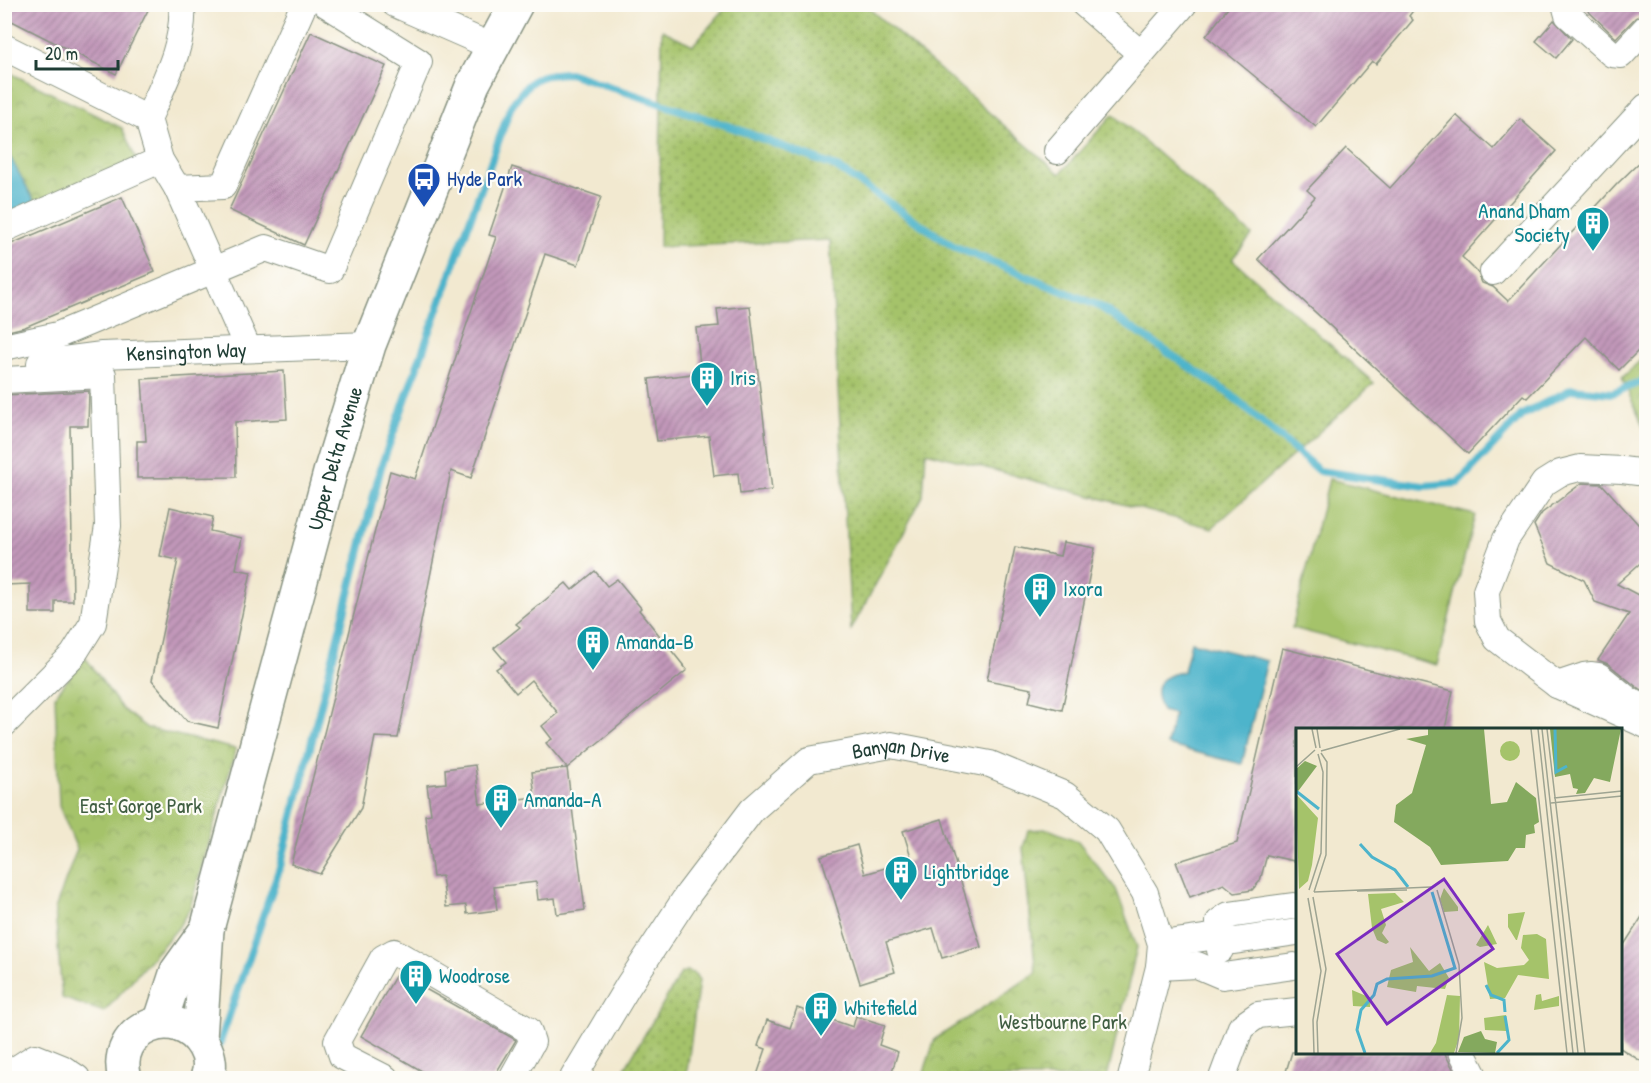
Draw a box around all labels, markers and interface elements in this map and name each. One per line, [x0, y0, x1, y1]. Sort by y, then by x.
scale bar [36, 33, 118, 71]
text: 20 m [45, 41, 78, 66]
bus stop icon: Hyde Park [406, 161, 442, 208]
place label: Hyde Park [447, 164, 523, 193]
place label: Anand Dham Society [1478, 196, 1570, 249]
building icon: Anand Dham Society [1575, 205, 1611, 252]
street label: Kensington Way [126, 335, 247, 368]
building icon: Iris [689, 360, 725, 407]
place label: Iris [730, 363, 756, 392]
street label: Upper Delta Avenue [300, 383, 369, 533]
building icon: Ixora [1022, 571, 1058, 618]
place label: Ixora [1063, 574, 1102, 603]
building icon: Amanda-B [575, 624, 611, 671]
place label: Amanda-B [616, 627, 694, 656]
inset map [1296, 728, 1621, 1053]
street label: Banyan Drive [849, 730, 953, 770]
building icon: Amanda-A [483, 782, 519, 829]
place label: Amanda-A [524, 785, 601, 814]
park label: East Gorge Park [80, 791, 202, 820]
building icon: Lightbridge [883, 854, 919, 901]
place label: Lightbridge [924, 857, 1009, 886]
building icon: Woodrose [398, 958, 434, 1005]
place label: Woodrose [439, 961, 510, 990]
building icon: Whitefield [803, 990, 839, 1037]
place label: Whitefield [844, 993, 917, 1022]
park label: Westbourne Park [999, 1007, 1127, 1036]

